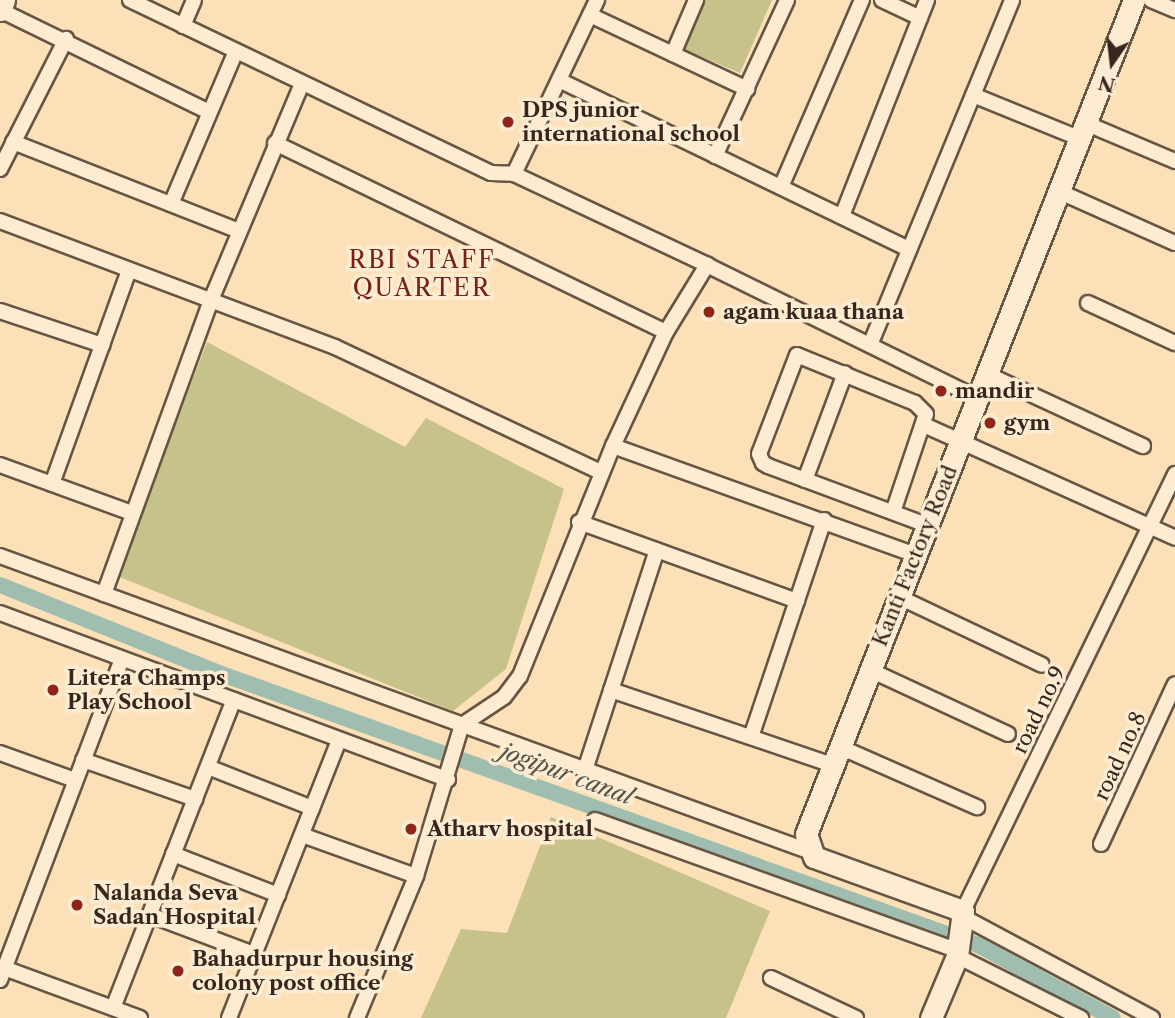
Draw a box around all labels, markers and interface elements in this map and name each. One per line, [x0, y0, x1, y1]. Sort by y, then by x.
north arrow [1077, 28, 1147, 98]
text: N [1096, 71, 1118, 97]
place label: DPS junior international school [522, 97, 740, 147]
marker: DPS junior international school [500, 114, 516, 130]
district label: RBI STAFF QUARTER [350, 246, 494, 302]
place label: agam kuaa thana [723, 299, 904, 325]
marker: agam kuaa thana [701, 304, 717, 320]
place label: mandir [955, 378, 1034, 404]
marker: mandir [933, 383, 949, 399]
place label: gym [1004, 410, 1050, 436]
marker: gym [982, 415, 998, 431]
street label: Kanti Factory Road [867, 462, 963, 650]
street label: road no.9 [1007, 662, 1071, 758]
place label: Litera Champs Play School [67, 665, 226, 715]
marker: Litera Champs Play School [45, 682, 61, 698]
street label: road no.8 [1089, 708, 1151, 804]
water label: jogipur canal [497, 737, 637, 811]
place label: Atharv hospital [427, 816, 593, 842]
marker: Atharv hospital [401, 819, 421, 839]
place label: Nalanda Seva Sadan Hospital [93, 880, 256, 930]
marker: Nalanda Seva Sadan Hospital [67, 895, 87, 915]
place label: Bahadurpur housing colony post office [192, 946, 413, 996]
marker: Bahadurpur housing colony post office [170, 963, 186, 979]

